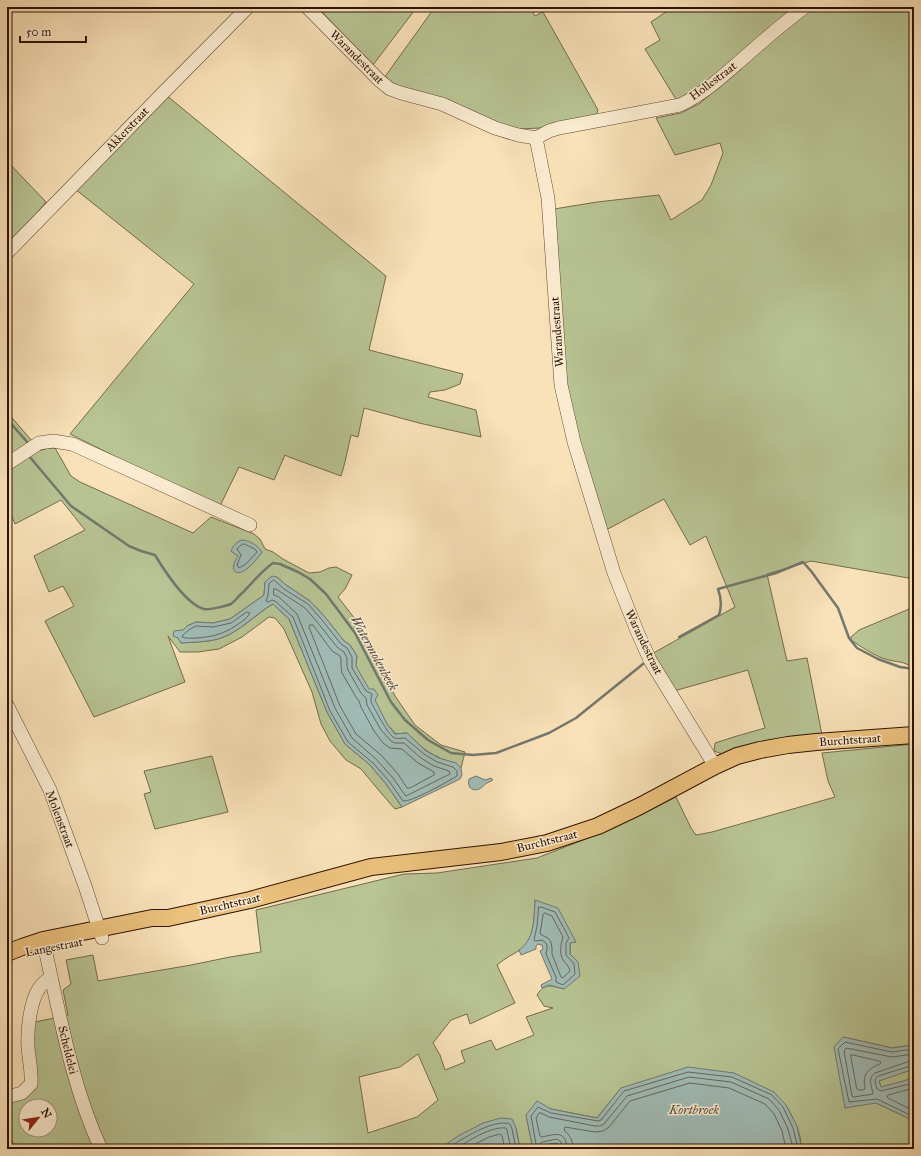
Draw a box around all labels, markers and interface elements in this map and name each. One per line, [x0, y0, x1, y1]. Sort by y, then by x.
scale bar [20, 18, 86, 44]
text: 50 m [26, 25, 51, 39]
street label: Warandestraat [327, 27, 387, 87]
street label: Hollestraat [687, 58, 740, 103]
street label: Akkerstraat [102, 103, 152, 155]
street label: Warandestraat [548, 296, 566, 368]
street label: Warandestraat [622, 607, 666, 677]
water label: Watermolenbeek [347, 613, 401, 694]
street label: Burchtstraat [818, 731, 882, 749]
street label: Molenstraat [43, 788, 78, 850]
street label: Burchtstraat [515, 827, 580, 855]
street label: Burchtstraat [198, 890, 263, 918]
street label: Langestraat [24, 934, 85, 960]
street label: Scheldelei [55, 1024, 81, 1076]
north arrow [18, 1098, 58, 1138]
water label: Kortbroek [668, 1102, 719, 1118]
text: N [38, 1106, 55, 1121]

